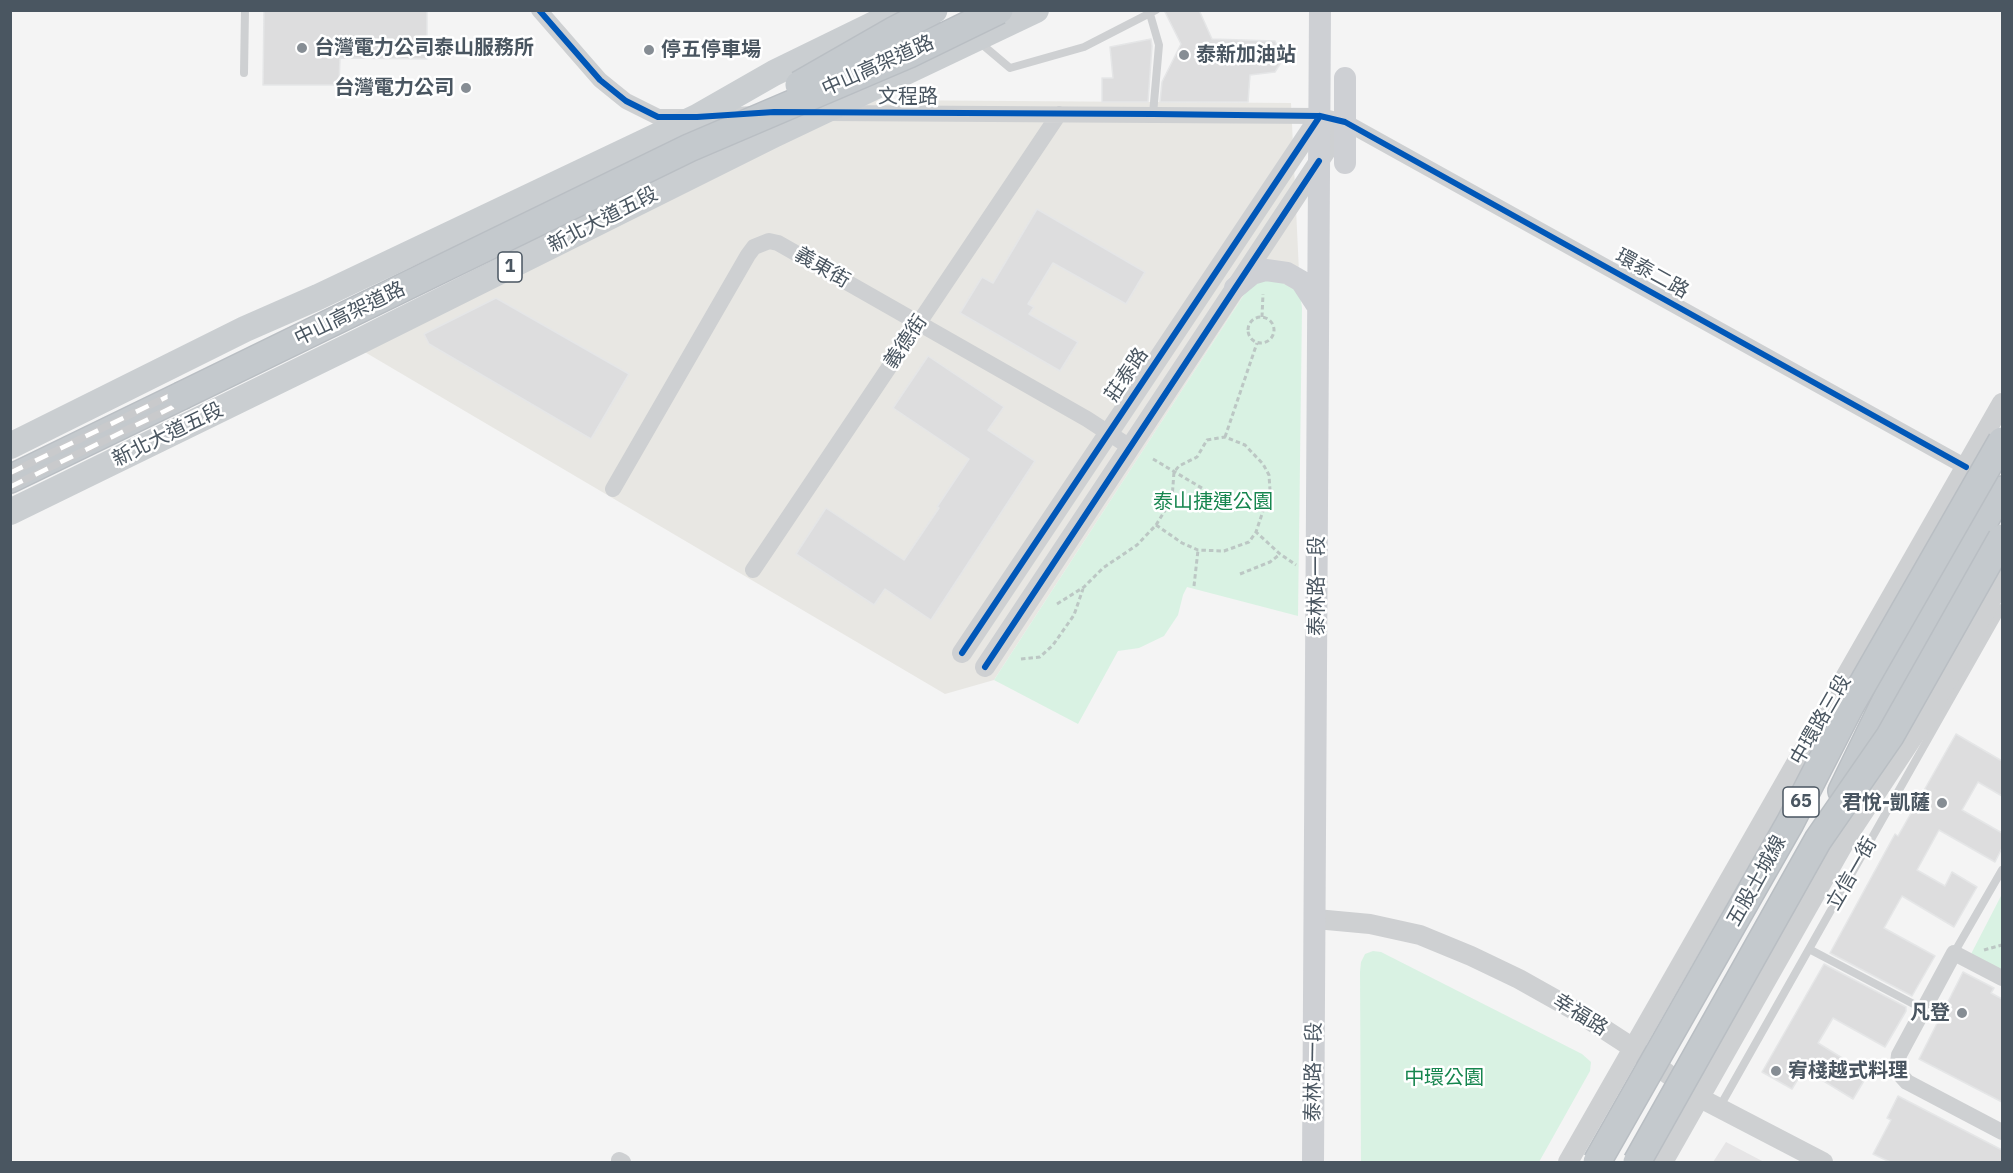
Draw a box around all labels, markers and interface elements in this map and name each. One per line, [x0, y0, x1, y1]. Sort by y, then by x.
street label: 中山高架道路 [818, 31, 938, 101]
place label: 台灣電力公司泰山服務所 [314, 36, 534, 60]
place label: 停五停車場 [661, 38, 761, 62]
marker: 台灣電力公司泰山服務所 [295, 41, 309, 55]
marker: 停五停車場 [642, 43, 656, 57]
place label: 泰新加油站 [1196, 43, 1296, 67]
marker: 泰新加油站 [1177, 48, 1191, 62]
place label: 台灣電力公司 [334, 76, 454, 100]
marker: 台灣電力公司 [459, 81, 473, 95]
street label: 文程路 [878, 85, 938, 109]
street label: 新北大道五段 [544, 182, 662, 258]
street label: 義東街 [790, 243, 854, 293]
street label: 環泰二路 [1611, 244, 1693, 304]
road number: 1 [498, 252, 522, 282]
street label: 中山高架道路 [291, 277, 409, 351]
street label: 義德街 [879, 310, 933, 374]
street label: 莊泰路 [1100, 343, 1154, 407]
street label: 新北大道五段 [109, 398, 227, 472]
park label: 泰山捷運公園 [1153, 490, 1273, 514]
street label: 泰林路一段 [1305, 536, 1329, 636]
street label: 中環路三段 [1786, 671, 1856, 769]
road number: 65 [1783, 787, 1819, 817]
place label: 君悅-凱薩 [1842, 791, 1930, 815]
marker: 君悅-凱薩 [1935, 796, 1949, 810]
street label: 五股土城線 [1722, 831, 1792, 931]
street label: 立信一街 [1822, 833, 1882, 915]
street label: 幸福路 [1548, 989, 1612, 1041]
place label: 凡登 [1910, 1001, 1950, 1025]
marker: 凡登 [1955, 1006, 1969, 1020]
street label: 泰林路一段 [1301, 1022, 1327, 1122]
place label: 宥棧越式料理 [1788, 1059, 1908, 1083]
marker: 宥棧越式料理 [1769, 1064, 1783, 1078]
park label: 中環公園 [1404, 1066, 1484, 1090]

